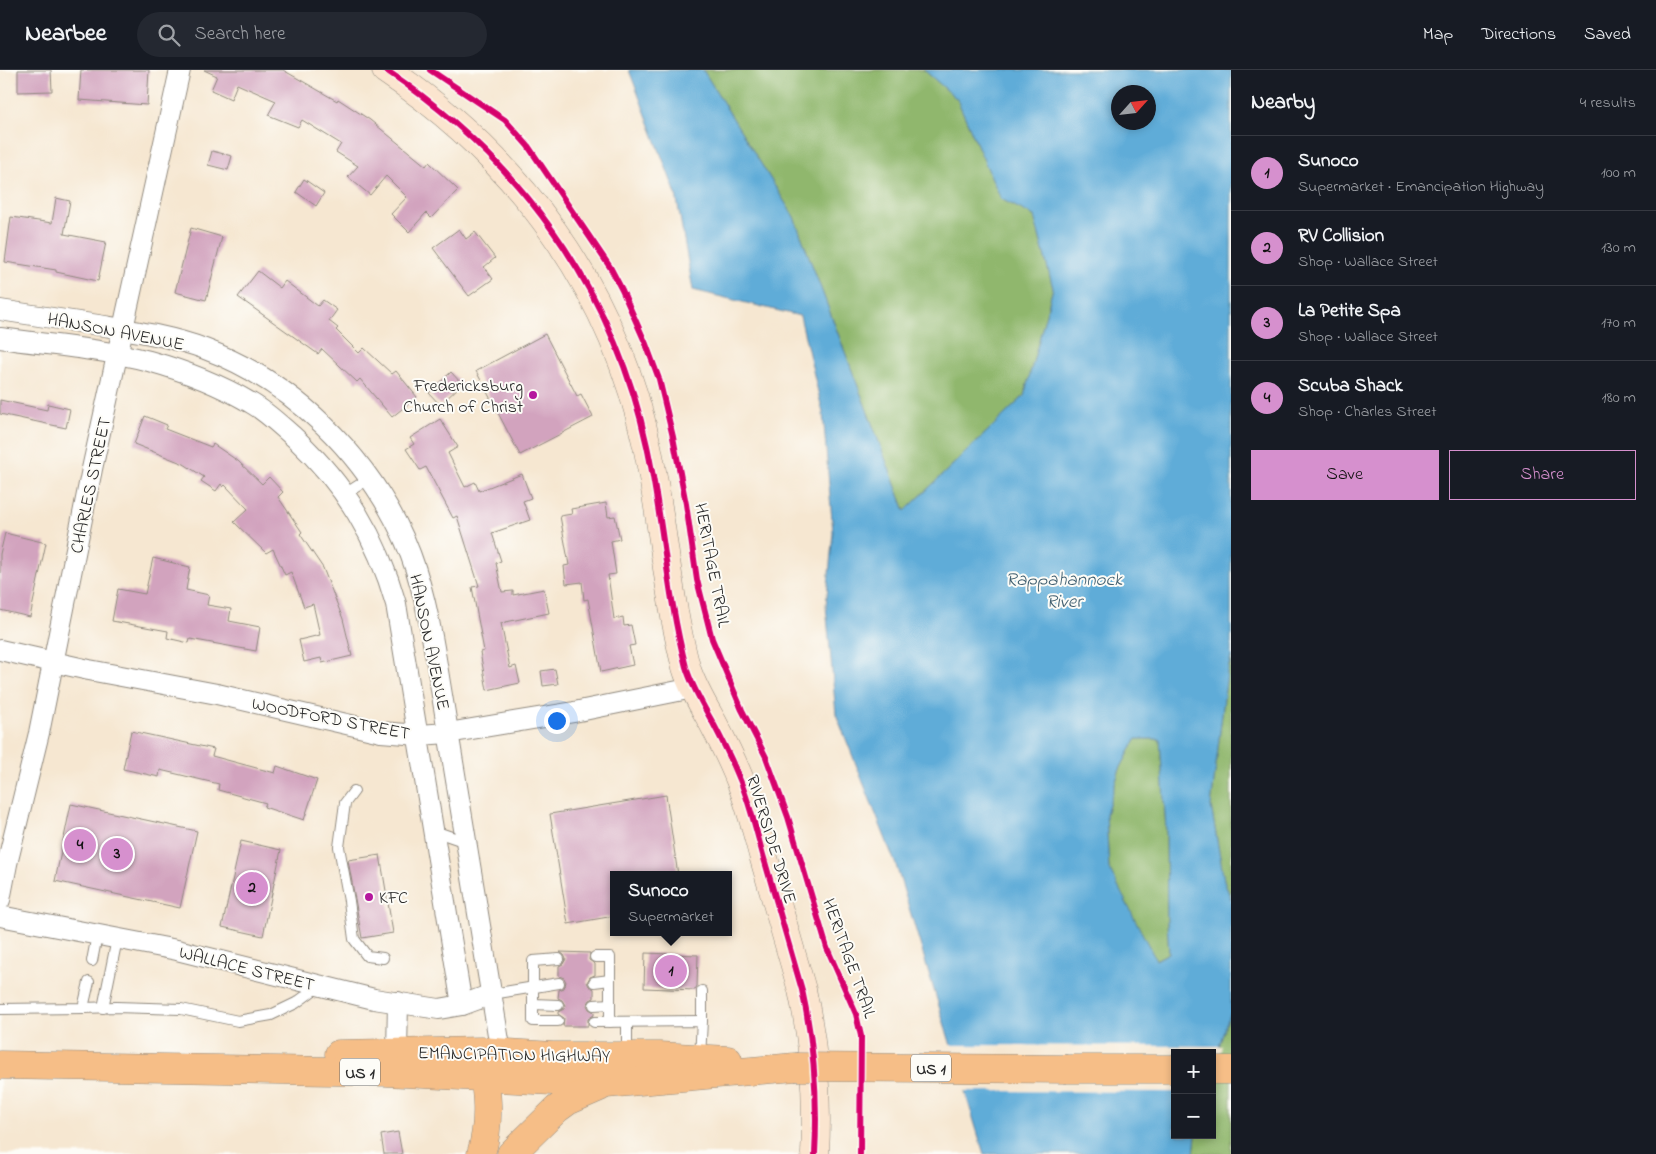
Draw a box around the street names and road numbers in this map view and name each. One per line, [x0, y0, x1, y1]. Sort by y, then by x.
street label: HANSON AVENUE [45, 307, 186, 359]
street label: CHARLES STREET [65, 415, 119, 556]
street label: HERITAGE TRAIL [686, 501, 736, 630]
street label: HANSON AVENUE [401, 572, 455, 713]
street label: WOODFORD STREET [249, 692, 412, 748]
street label: RIVERSIDE DRIVE [738, 772, 802, 907]
street label: HERITAGE TRAIL [814, 895, 882, 1023]
street label: WALLACE STREET [176, 941, 317, 999]
street label: EMANCIPATION HIGHWAY [418, 1041, 611, 1071]
road number: US 1 [911, 1054, 951, 1081]
road number: US 1 [340, 1059, 380, 1086]

